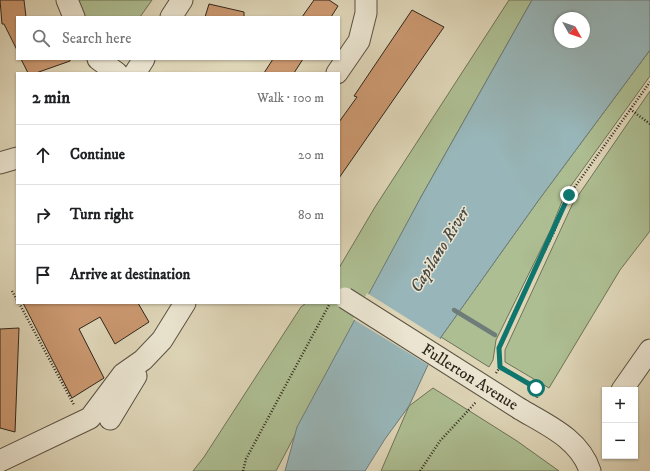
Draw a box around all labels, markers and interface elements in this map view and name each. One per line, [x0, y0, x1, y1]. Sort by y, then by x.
north arrow [554, 12, 590, 48]
search box [16, 16, 340, 60]
icon: search [30, 27, 52, 49]
text: Search here [62, 29, 131, 48]
text: 2 min [32, 87, 70, 109]
text: Walk · 100 m [257, 90, 324, 106]
icon: ahead [32, 144, 54, 166]
text: Continue [70, 145, 125, 164]
text: 20 m [298, 147, 324, 163]
route end [560, 186, 578, 204]
water label: Capilano River [405, 202, 476, 297]
icon: right [32, 204, 54, 226]
text: Turn right [70, 205, 133, 224]
text: 80 m [298, 207, 324, 223]
icon: arrive [32, 264, 54, 286]
text: Arrive at destination [70, 265, 190, 284]
street label: Fullerton Avenue [418, 339, 522, 415]
route start [527, 379, 545, 397]
map controls [602, 387, 638, 459]
button: + [602, 387, 638, 423]
button: − [602, 423, 638, 459]

